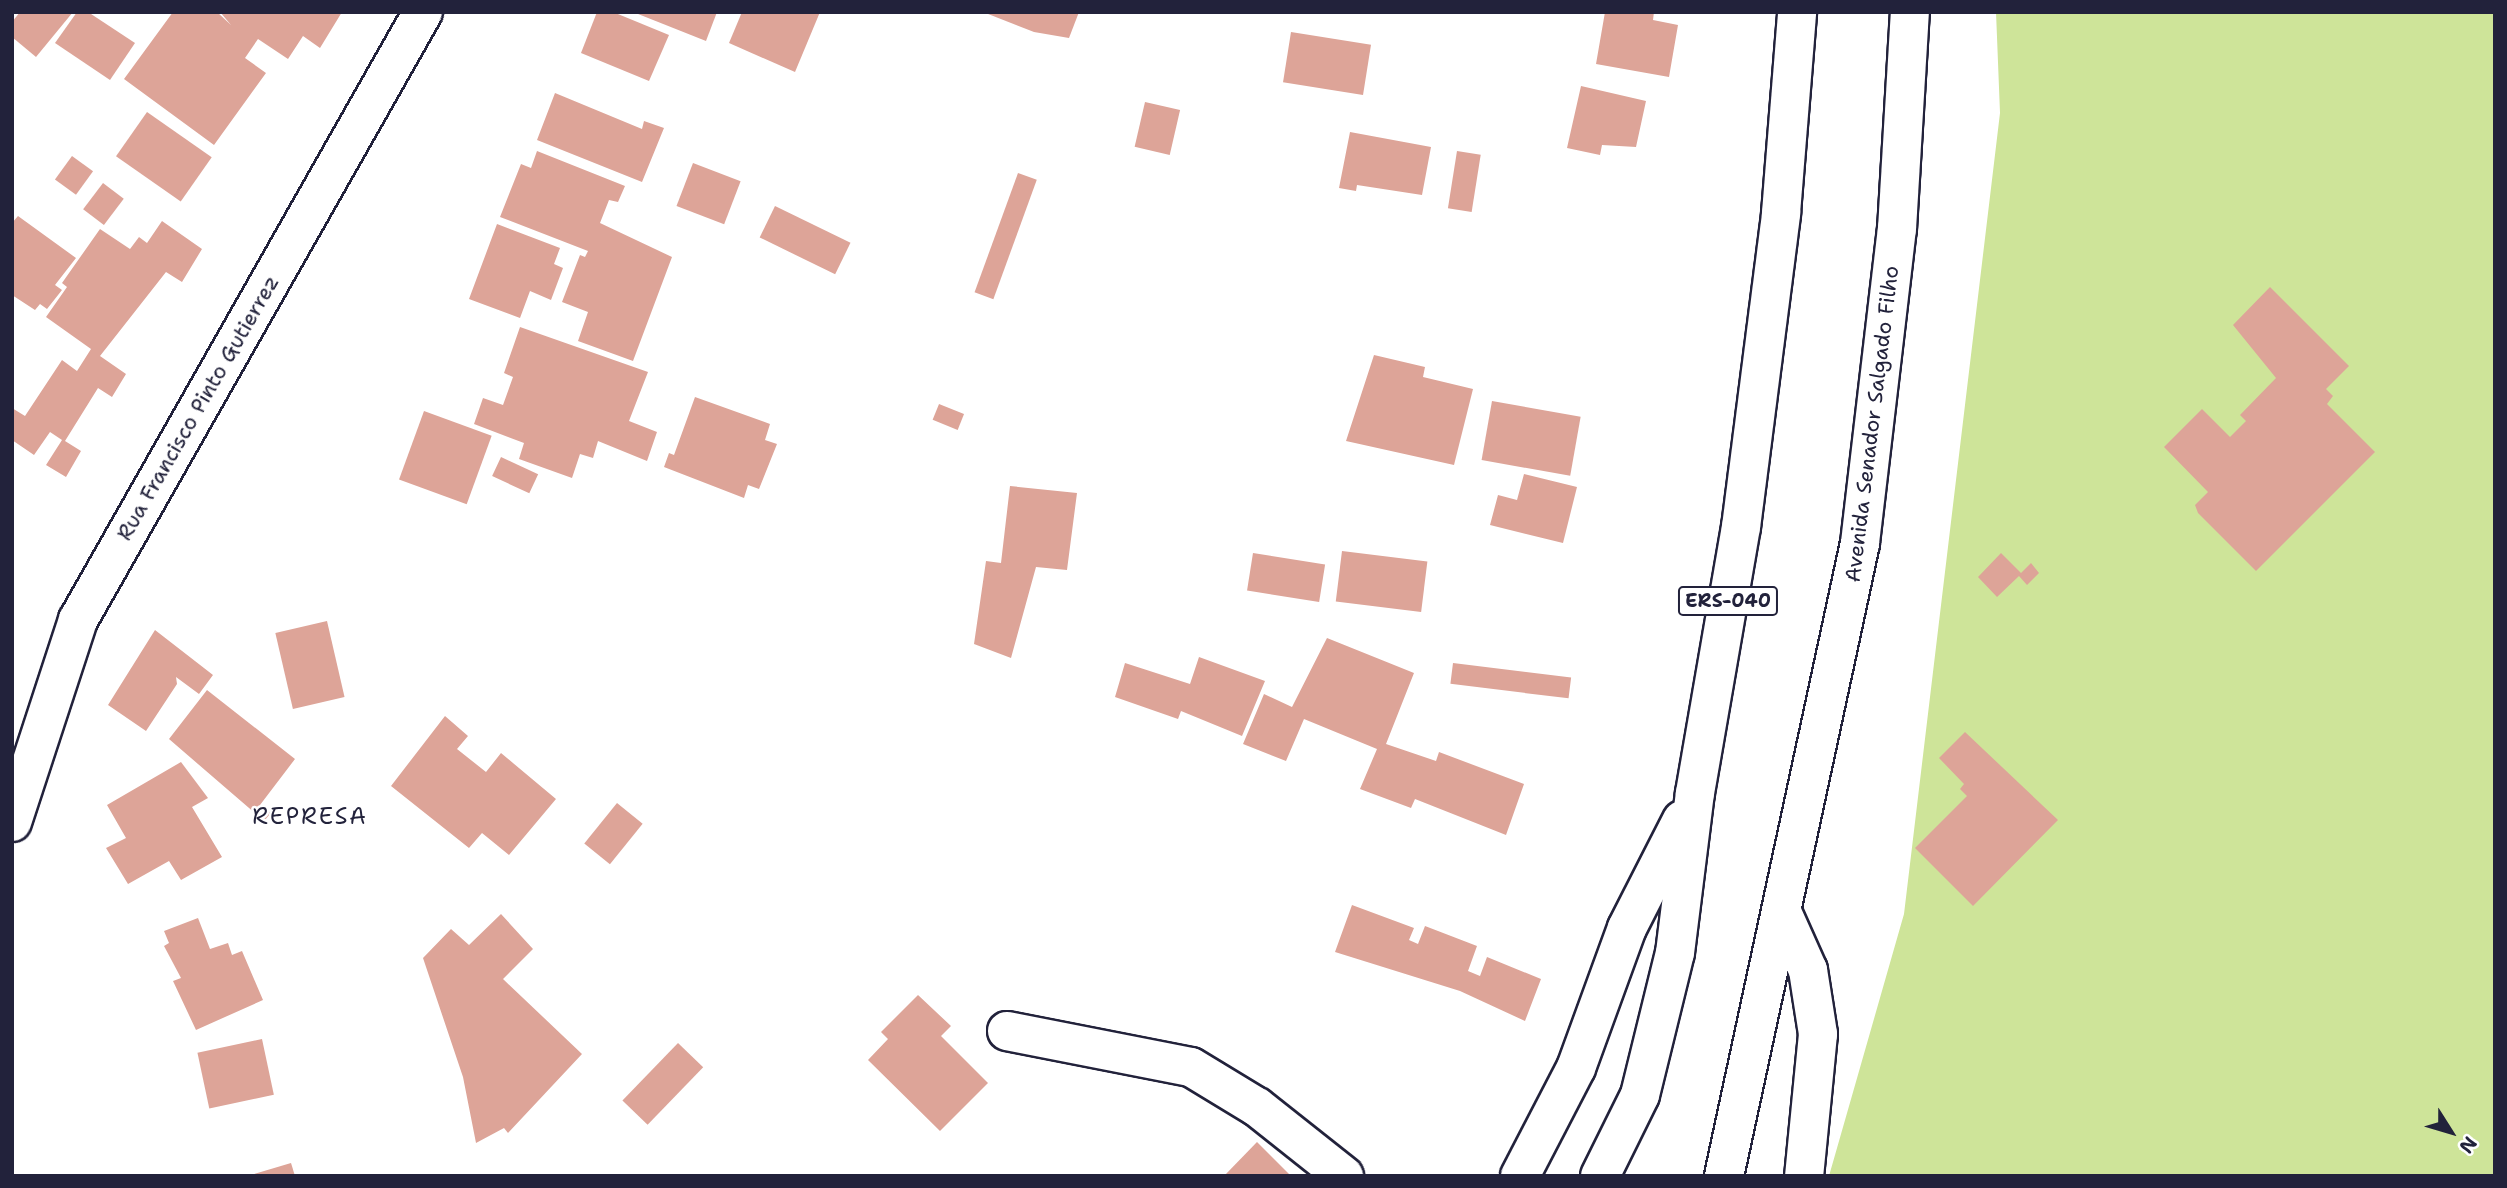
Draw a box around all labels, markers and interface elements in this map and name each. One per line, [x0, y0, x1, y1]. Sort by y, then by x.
street label: Avenida Senador Salgado Filho [1840, 264, 1904, 584]
street label: Rua Francisco Pinto Gutierrez [112, 271, 284, 545]
road number: ERS-040 [1677, 586, 1779, 616]
district label: REPRESA [253, 802, 367, 830]
north arrow [2416, 1097, 2486, 1167]
text: N [2454, 1131, 2483, 1158]

